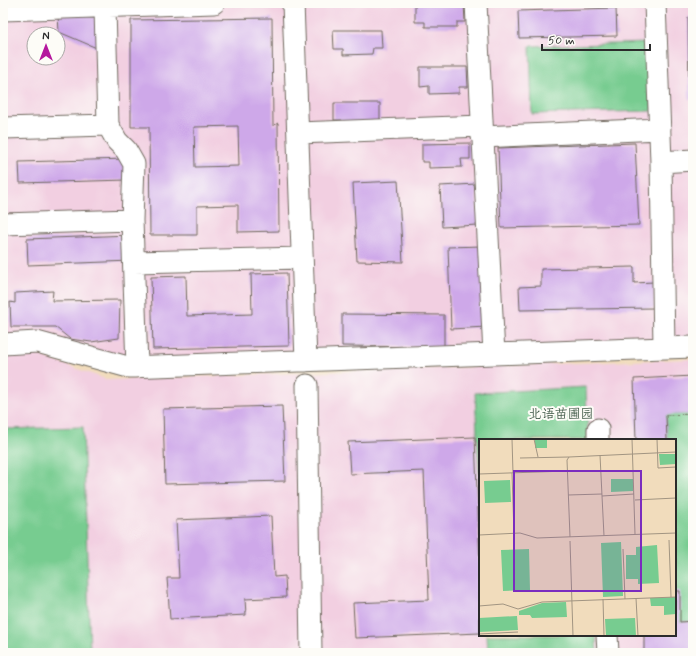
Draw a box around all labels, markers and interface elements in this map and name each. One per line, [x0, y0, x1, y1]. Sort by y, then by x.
north arrow [26, 26, 66, 66]
scale bar [542, 26, 650, 52]
text: N [42, 30, 50, 44]
text: 50 m [548, 33, 575, 49]
park label: 北语苗圃园 [528, 406, 594, 423]
inset map [479, 439, 676, 636]

